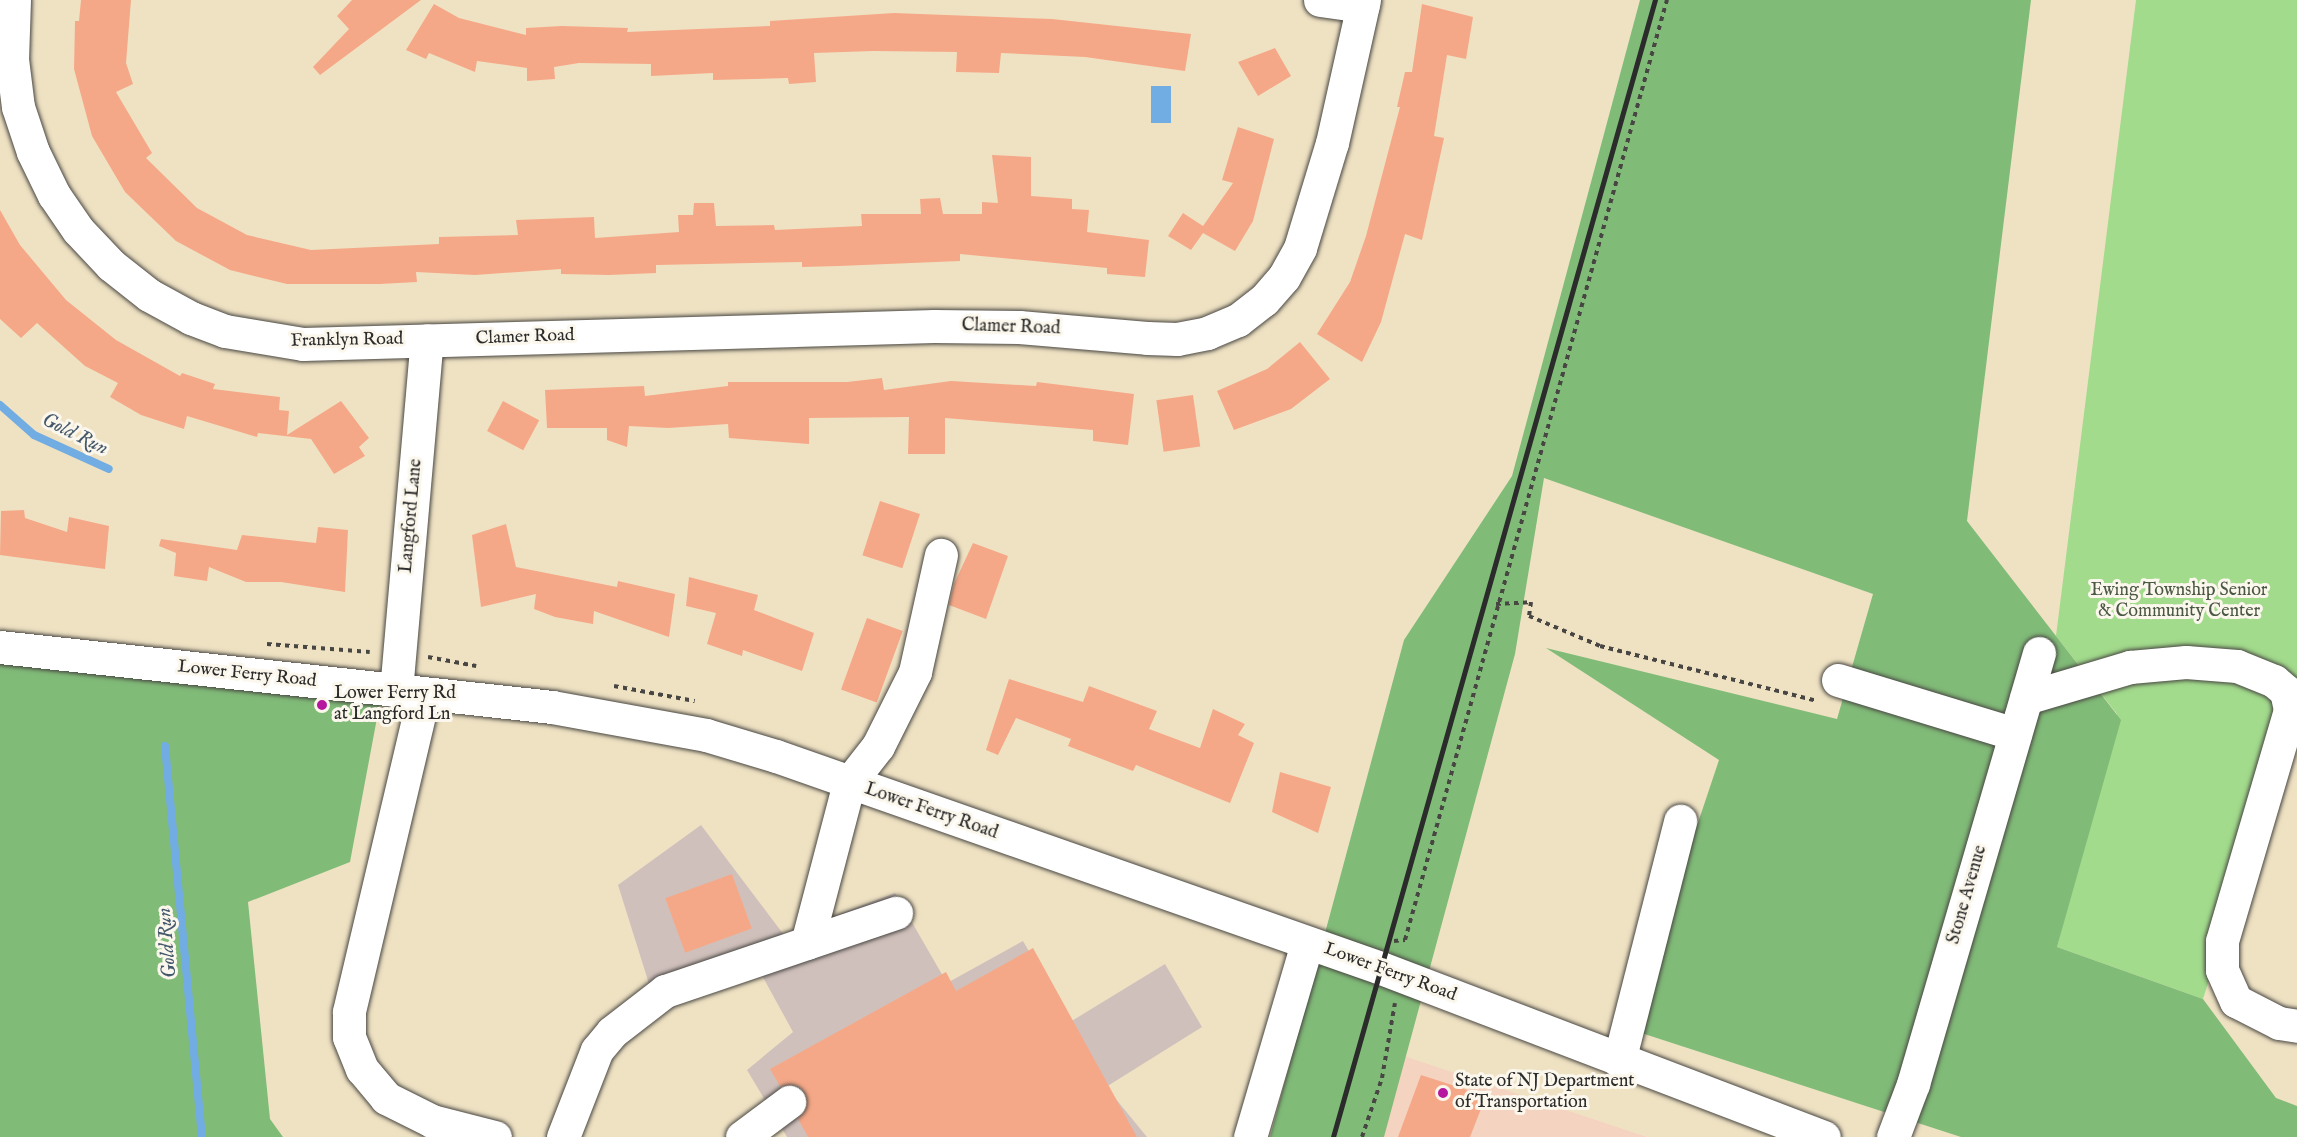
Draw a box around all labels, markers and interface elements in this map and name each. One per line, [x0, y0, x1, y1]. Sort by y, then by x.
street label: Clamer Road [961, 315, 1061, 341]
street label: Clamer Road [475, 325, 575, 351]
street label: Franklyn Road [291, 329, 403, 353]
water label: Gold Run [38, 408, 112, 460]
street label: Langford Lane [396, 458, 428, 574]
park label: Ewing Township Senior & Community Center [2091, 581, 2267, 624]
street label: Lower Ferry Road [177, 657, 317, 693]
place label: Lower Ferry Rd at Langford Ln [334, 684, 456, 726]
marker: Lower Ferry Rd at Langford Ln [315, 698, 329, 712]
street label: Lower Ferry Road [862, 779, 1000, 845]
street label: Stone Avenue [1944, 843, 1992, 947]
water label: Gold Run [152, 907, 182, 979]
street label: Lower Ferry Road [1321, 939, 1459, 1007]
place label: State of NJ Department of Transportation [1455, 1072, 1634, 1114]
marker: State of NJ Department of Transportation [1436, 1086, 1450, 1100]

